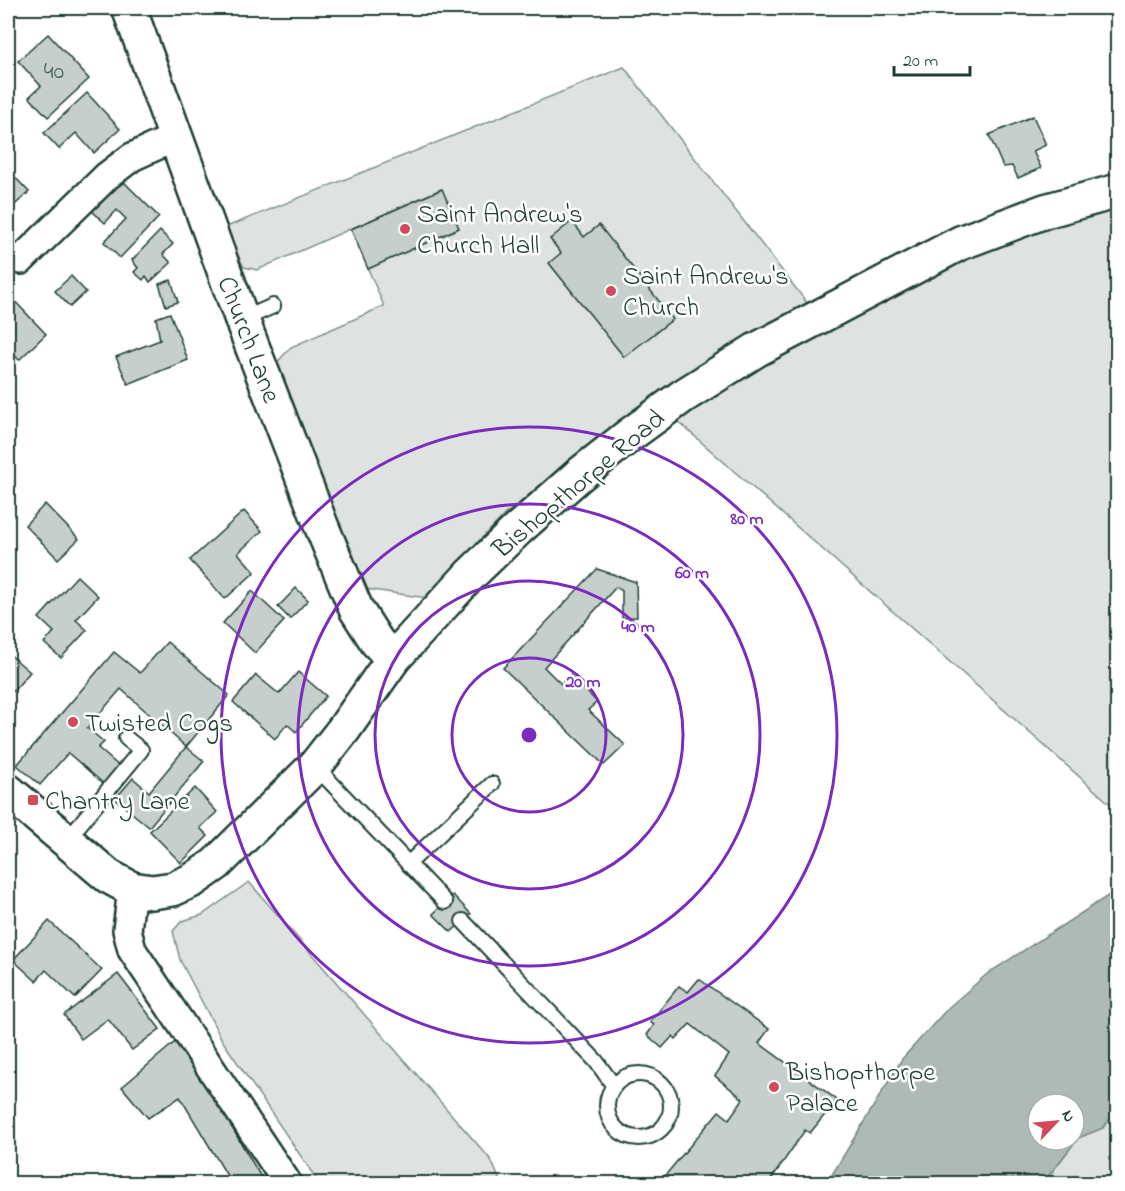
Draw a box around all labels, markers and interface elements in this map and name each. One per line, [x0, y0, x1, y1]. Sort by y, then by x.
scale bar [894, 39, 970, 77]
text: 20 m [903, 49, 938, 75]
house number: 40 [44, 55, 64, 90]
place label: Saint Andrew's Church Hall [417, 196, 583, 266]
marker: Saint Andrew's Church Hall [398, 222, 412, 236]
place label: Saint Andrew's Church [623, 258, 789, 328]
street label: Church Lane [206, 271, 290, 410]
marker: Saint Andrew's Church [604, 284, 618, 298]
street label: Bishopthorpe Road [484, 401, 674, 570]
text: 80 m [730, 507, 764, 533]
text: 60 m [675, 561, 709, 587]
text: 40 m [621, 615, 655, 641]
text: 20 m [564, 670, 601, 696]
place label: Twisted Cogs [85, 705, 233, 744]
marker: Twisted Cogs [66, 715, 80, 729]
centre of rings [519, 725, 539, 745]
place label: Chantry Lane [45, 783, 191, 822]
marker: Chantry Lane [26, 793, 40, 807]
place label: Bishopthorpe Palace [785, 1054, 936, 1124]
marker: Bishopthorpe Palace [767, 1080, 781, 1094]
north arrow [1026, 1092, 1086, 1152]
text: N [1055, 1106, 1081, 1127]

